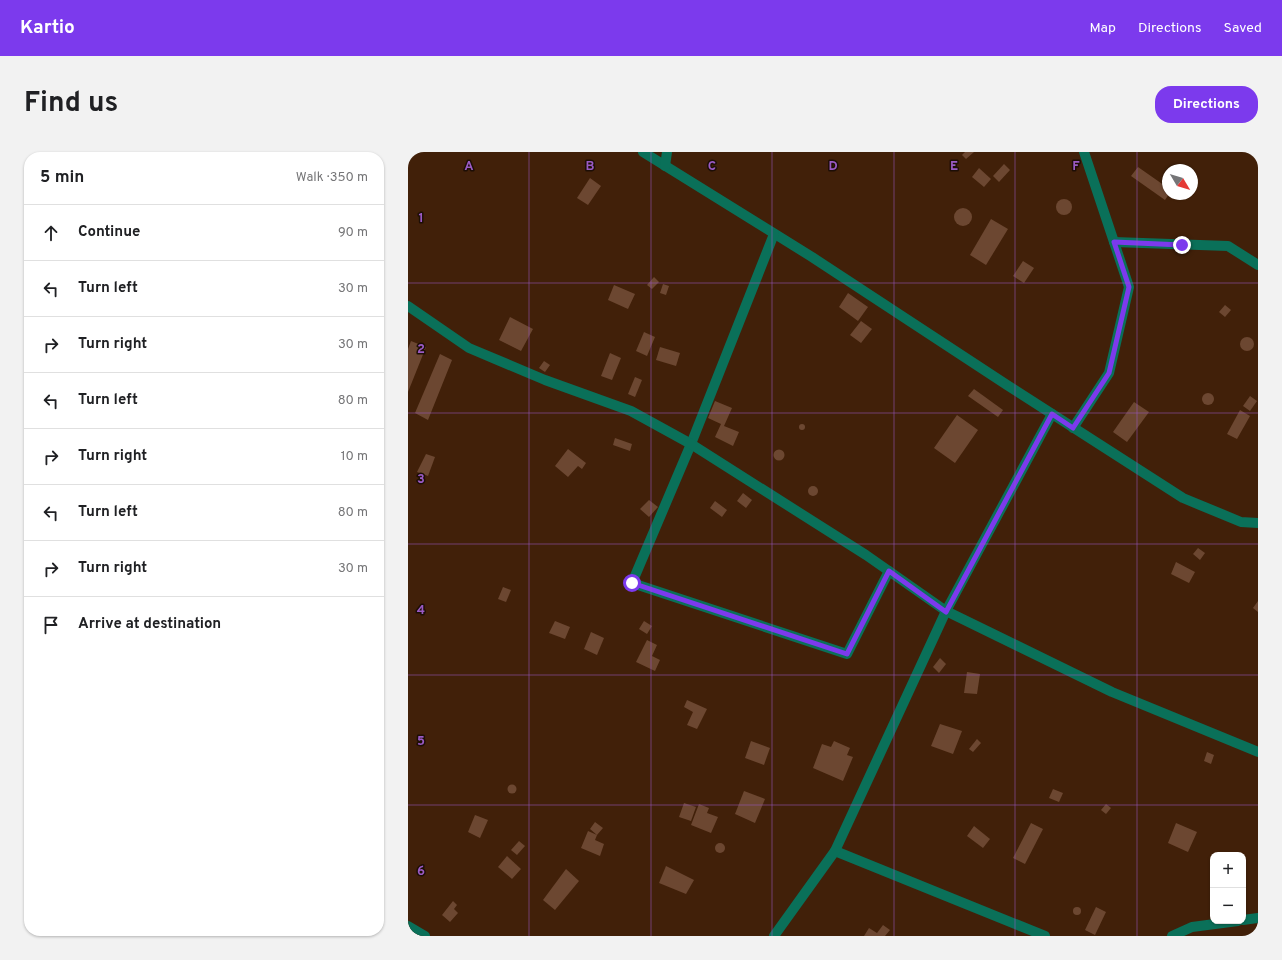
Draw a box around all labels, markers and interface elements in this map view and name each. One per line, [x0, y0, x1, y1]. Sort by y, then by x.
text: Kartio [20, 16, 75, 40]
text: Map [1090, 20, 1116, 37]
text: Directions [1138, 20, 1202, 37]
text: Saved [1224, 20, 1262, 37]
text: Find us [24, 86, 118, 122]
button: Directions [1155, 86, 1258, 123]
text: A [464, 159, 474, 175]
text: B [586, 159, 595, 175]
text: C [708, 159, 716, 175]
text: D [828, 159, 838, 175]
text: E [950, 159, 958, 175]
text: F [1072, 159, 1080, 175]
north arrow [1162, 164, 1198, 200]
text: 5 min [40, 167, 84, 189]
text: Walk · 350 m [296, 170, 368, 186]
text: 1 [418, 211, 424, 227]
icon: ahead [40, 222, 62, 244]
text: Continue [78, 223, 140, 242]
text: 90 m [338, 225, 368, 241]
route end [1173, 236, 1191, 254]
icon: left [40, 278, 62, 300]
text: Turn left [78, 279, 138, 298]
text: 30 m [338, 281, 368, 297]
icon: right [40, 334, 62, 356]
text: Turn right [78, 335, 147, 354]
text: 30 m [338, 337, 368, 353]
text: 2 [417, 342, 425, 358]
icon: left [40, 390, 62, 412]
text: Turn left [78, 391, 138, 410]
text: 80 m [338, 393, 368, 409]
icon: right [40, 446, 62, 468]
text: Turn right [78, 447, 147, 466]
text: 10 m [341, 449, 368, 465]
text: 3 [417, 472, 425, 488]
icon: left [40, 502, 62, 524]
text: Turn left [78, 503, 138, 522]
text: 80 m [338, 505, 368, 521]
icon: right [40, 558, 62, 580]
text: Turn right [78, 559, 147, 578]
text: 30 m [338, 561, 368, 577]
route start [623, 574, 641, 592]
text: 4 [417, 603, 425, 619]
icon: arrive [40, 614, 62, 636]
text: Arrive at destination [78, 615, 221, 634]
text: 5 [417, 734, 425, 750]
map controls [1210, 852, 1246, 924]
button: + [1210, 852, 1246, 888]
text: 6 [417, 864, 425, 880]
button: − [1210, 888, 1246, 924]

